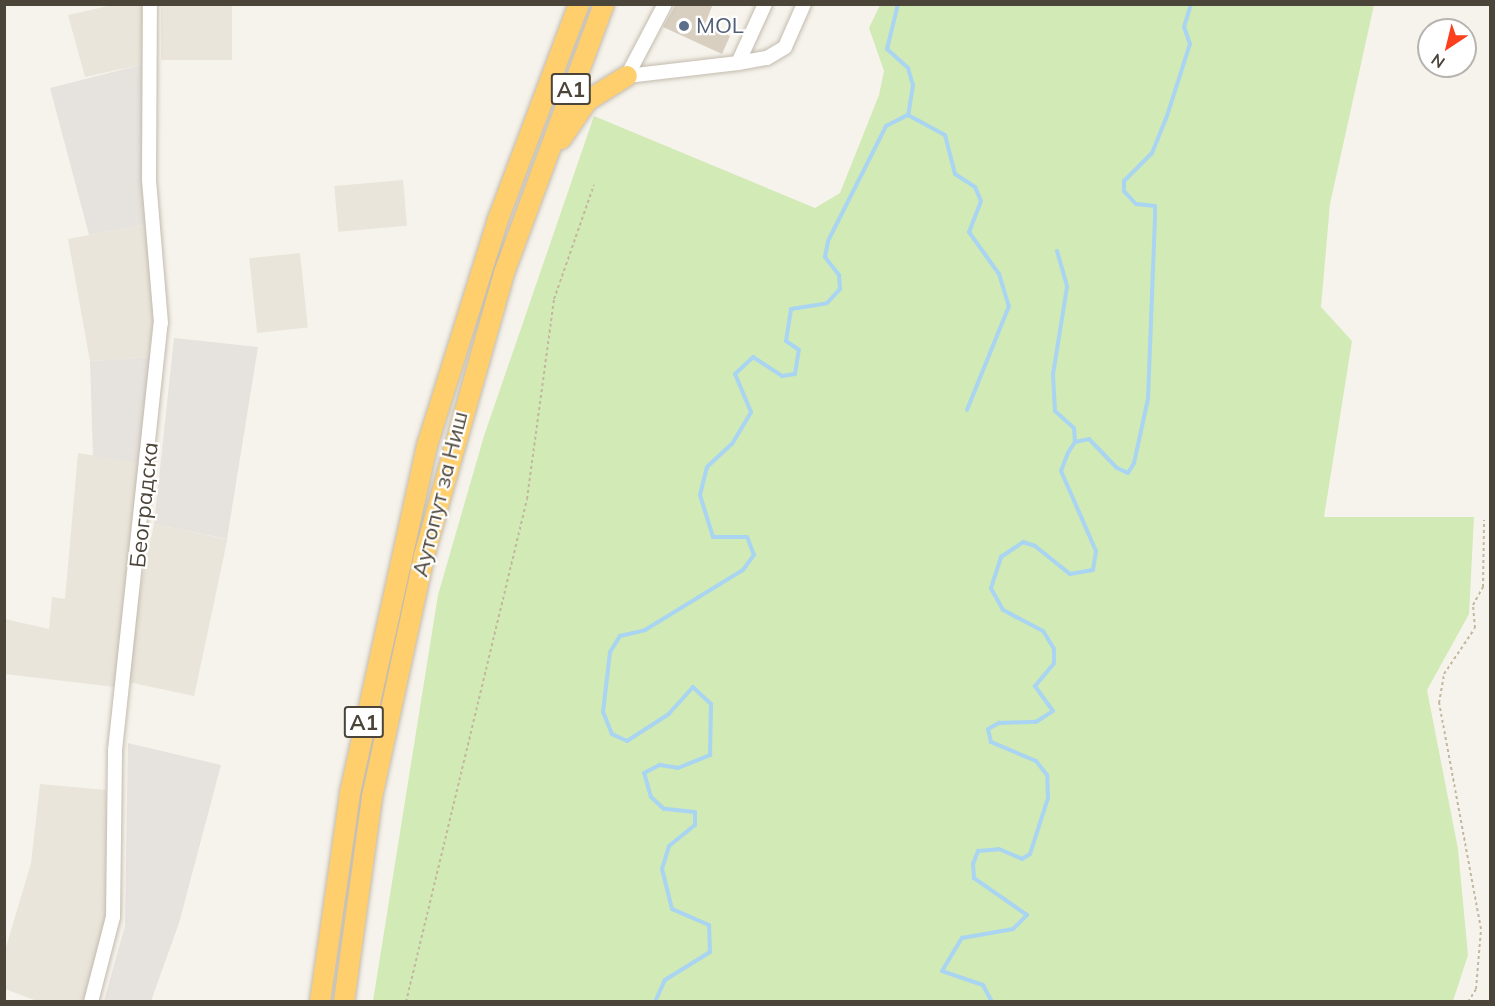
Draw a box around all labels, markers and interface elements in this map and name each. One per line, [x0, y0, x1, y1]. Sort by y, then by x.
place label: MOL [696, 13, 744, 39]
north arrow [1417, 18, 1477, 78]
marker: MOL [677, 19, 691, 33]
text: N [1427, 49, 1449, 73]
road number: A1 [550, 71, 592, 107]
street label: Аутопут за Ниш [407, 409, 473, 579]
street label: Београдска [124, 441, 164, 569]
road number: A1 [343, 704, 385, 740]

